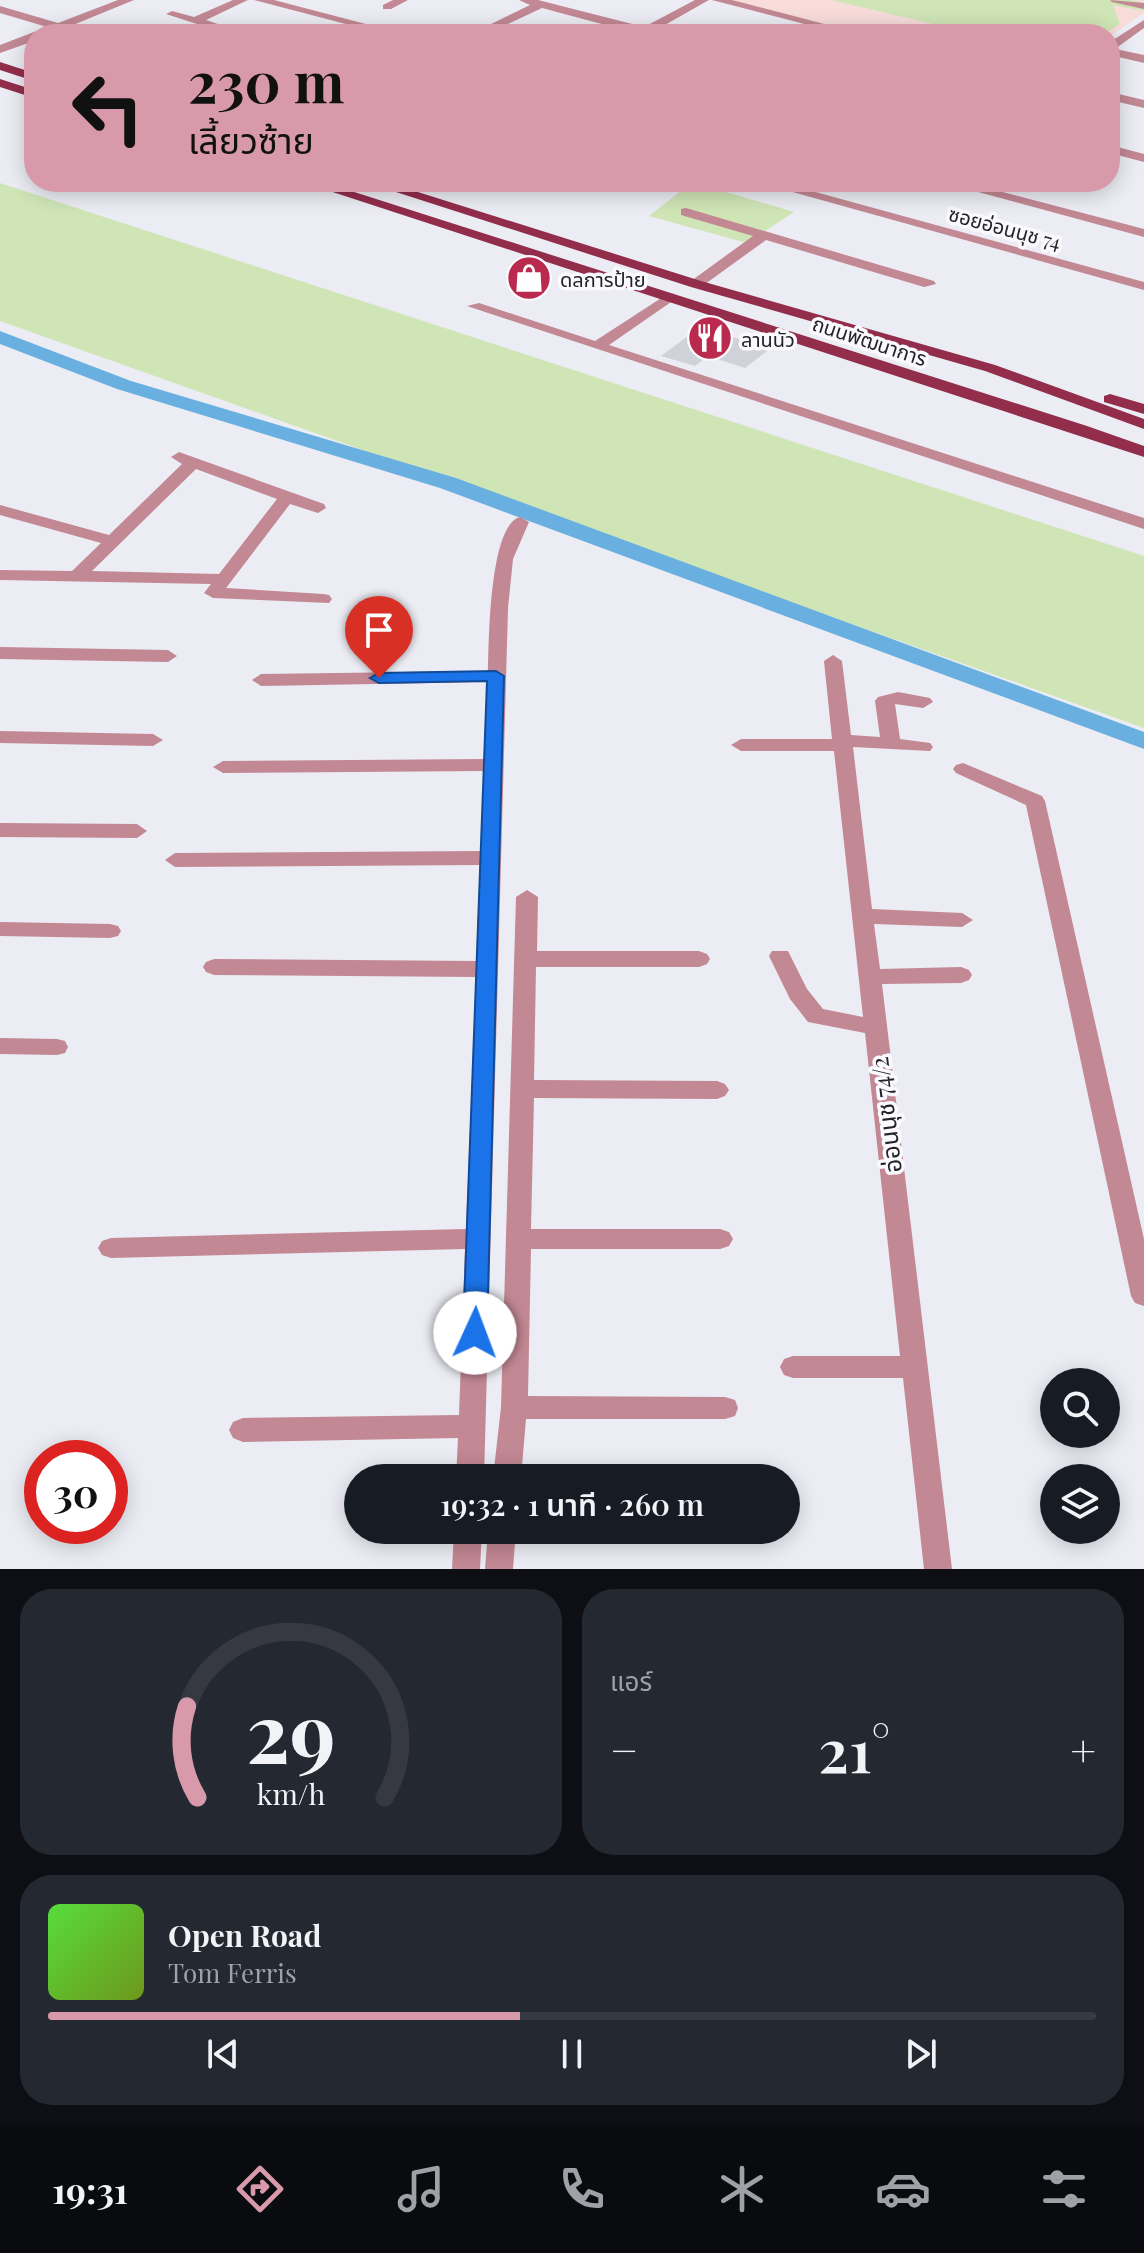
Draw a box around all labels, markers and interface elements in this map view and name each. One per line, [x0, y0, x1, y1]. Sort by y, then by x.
text: 230 m [188, 43, 344, 118]
icon: left [56, 56, 160, 160]
text: เลี้ยวซ้าย [188, 115, 314, 163]
street label: ซอยอ่อนนุช 74 [946, 199, 1064, 255]
shop icon: ดลการป้าย [505, 254, 553, 302]
place label: ดลการป้าย [560, 265, 646, 292]
street label: ถนนพัฒนาการ [809, 309, 931, 371]
restaurant icon: ลานนัว [686, 314, 734, 362]
place label: ลานนัว [741, 325, 795, 352]
pin [345, 596, 413, 678]
icon: arrive [357, 608, 401, 652]
street label: อ่อนนุช 74/2 [862, 1055, 909, 1175]
position arrow [433, 1291, 517, 1375]
map controls [1040, 1368, 1120, 1544]
button: search [1040, 1368, 1120, 1448]
speed limit sign: 30 [24, 1440, 128, 1544]
button: layers [1040, 1464, 1120, 1544]
text: 19:32 · 1 นาที · 260 m [440, 1484, 704, 1524]
text: แอร์ [610, 1663, 652, 1698]
text: 29 [246, 1674, 336, 1785]
text: 21° [818, 1708, 890, 1788]
text: − [610, 1719, 638, 1778]
text: + [1070, 1719, 1096, 1778]
text: km/h [257, 1774, 325, 1812]
text: Open Road [168, 1915, 321, 1955]
text: Tom Ferris [168, 1955, 297, 1990]
icon: previous [201, 2032, 245, 2076]
icon: pause [550, 2032, 594, 2076]
icon: next [899, 2032, 943, 2076]
icon: directions [232, 2161, 288, 2217]
icon: music [393, 2161, 449, 2217]
icon: phone [554, 2161, 610, 2217]
icon: climate [714, 2161, 770, 2217]
icon: car [875, 2161, 931, 2217]
icon: filters [1036, 2161, 1092, 2217]
text: 19:31 [52, 2165, 128, 2213]

